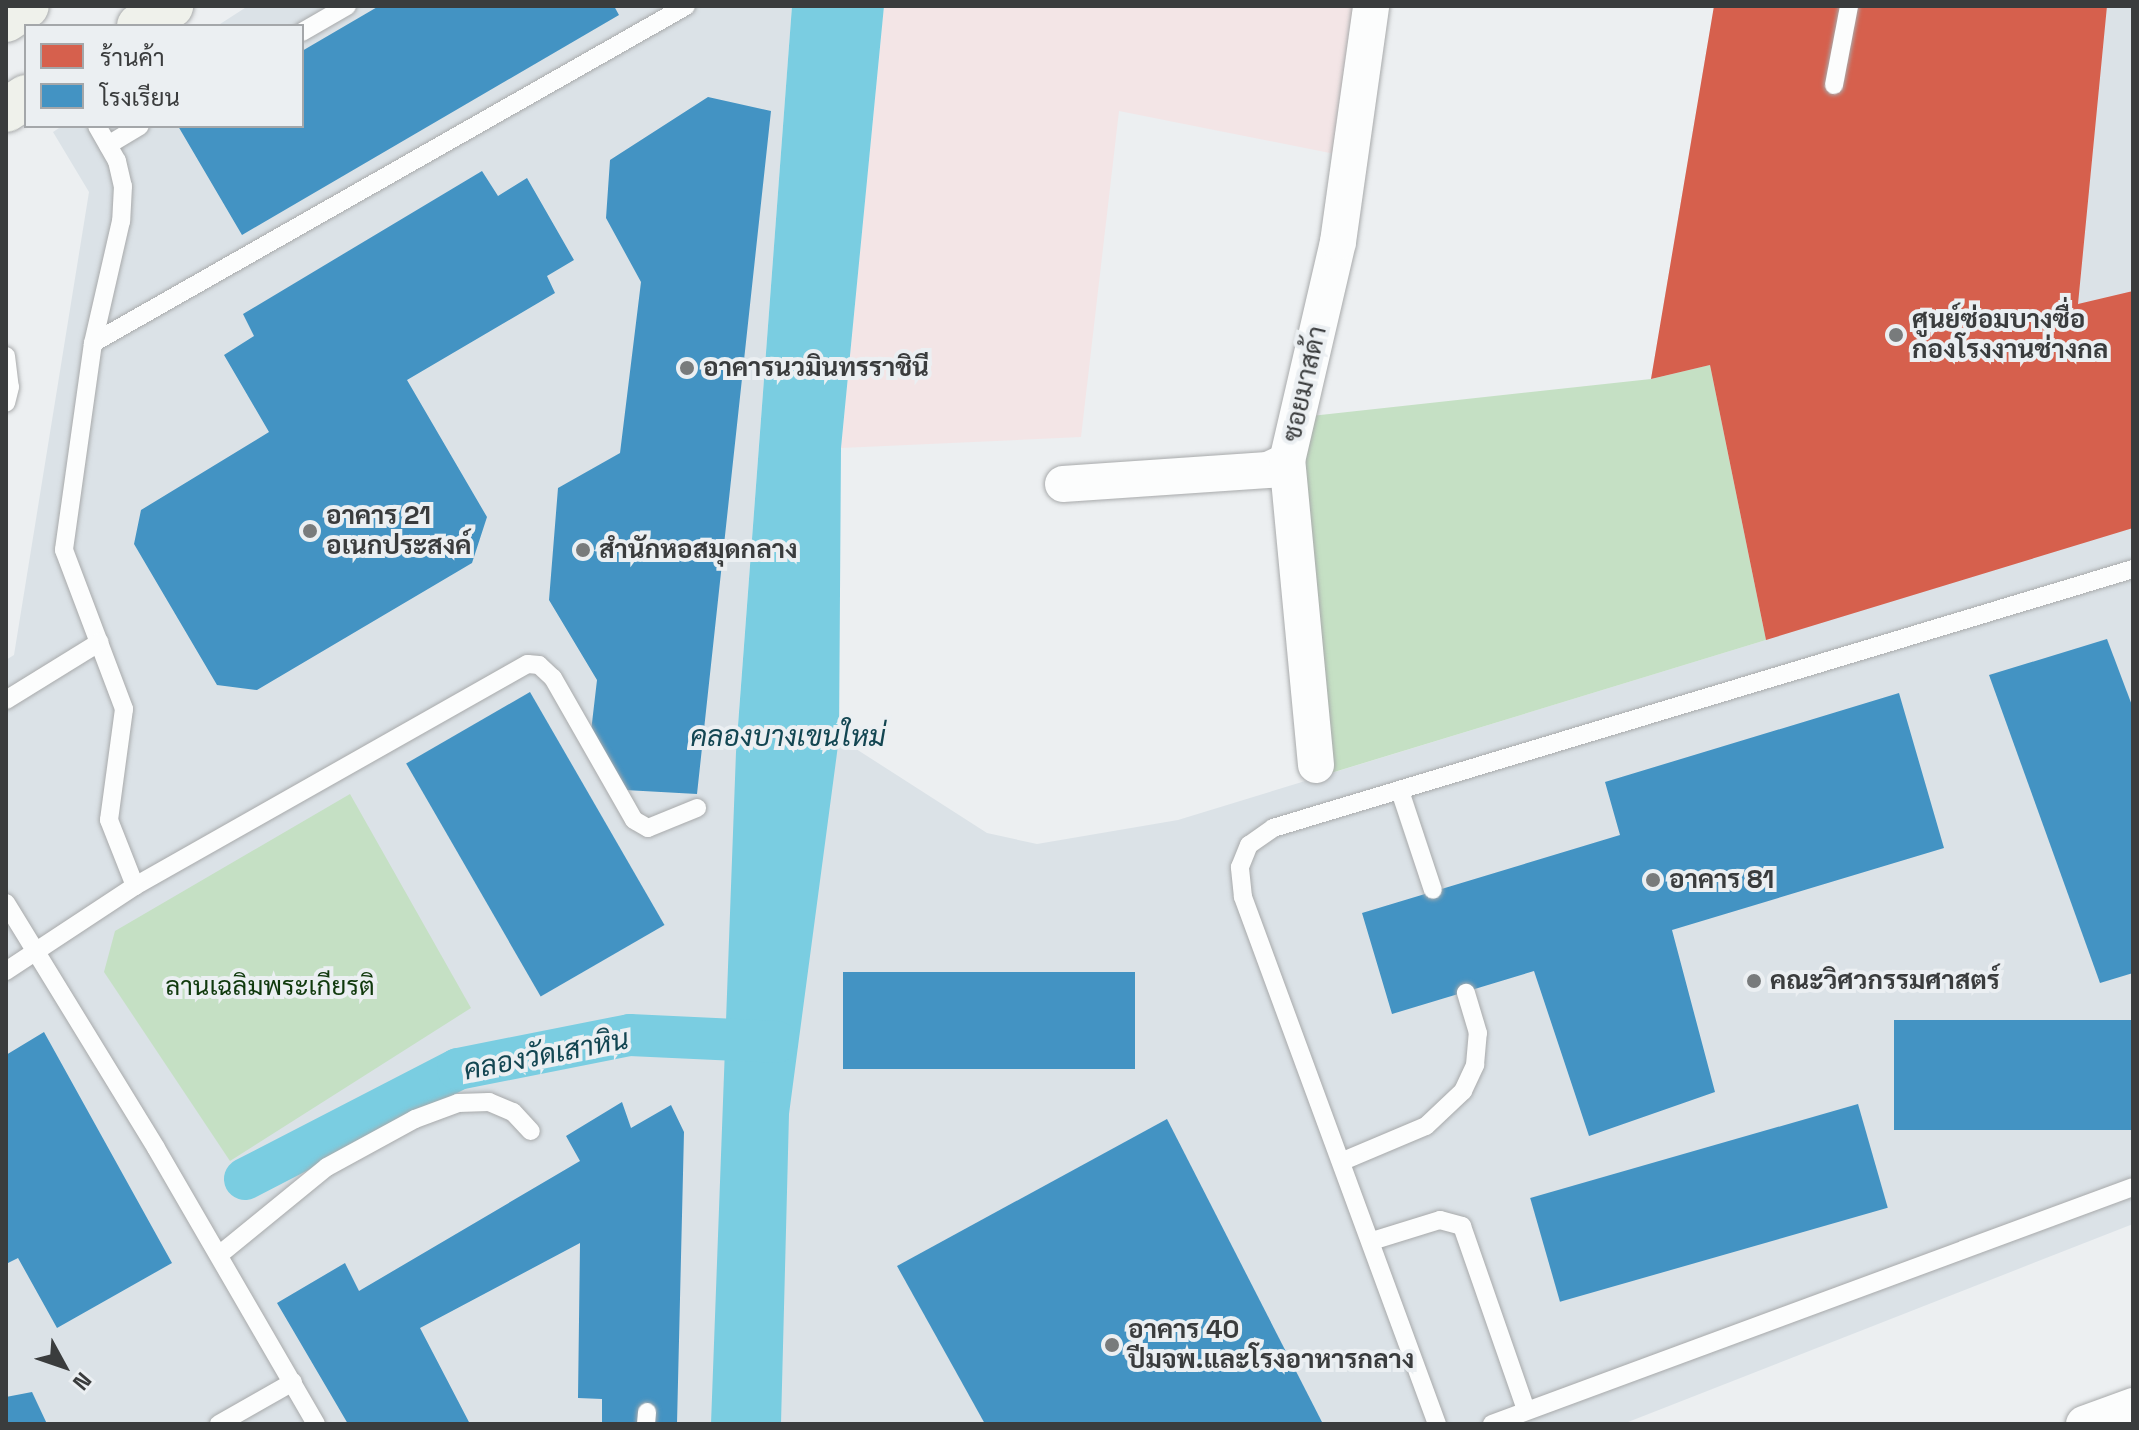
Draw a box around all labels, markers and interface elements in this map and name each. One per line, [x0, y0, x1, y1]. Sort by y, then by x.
legend [24, 24, 304, 128]
text: ร้านค้า [100, 42, 165, 73]
text: โรงเรียน [100, 82, 180, 113]
place label: ศูนย์ซ่อมบางซื่อ กองโรงงานช่างกล [1912, 304, 2108, 366]
street label: ซอยมาสด้า [1277, 323, 1333, 445]
marker: ศูนย์ซ่อมบางซื่อ กองโรงงานช่างกล [1887, 326, 1905, 344]
place label: อาคารนวมินทรราชินี [703, 352, 929, 384]
marker: อาคารนวมินทรราชินี [678, 359, 696, 377]
place label: อาคาร 21 อเนกประสงค์ [326, 500, 471, 562]
marker: อาคาร 21 อเนกประสงค์ [301, 522, 319, 540]
place label: สำนักหอสมุดกลาง [599, 534, 798, 566]
marker: สำนักหอสมุดกลาง [574, 541, 592, 559]
water label: คลองบางเขนใหม่ [690, 719, 886, 753]
place label: อาคาร 81 [1669, 864, 1774, 896]
marker: อาคาร 81 [1644, 871, 1662, 889]
place label: คณะวิศวกรรมศาสตร์ [1770, 965, 2000, 997]
park label: ลานเฉลิมพระเกียรติ [165, 971, 375, 1003]
marker: คณะวิศวกรรมศาสตร์ [1745, 972, 1763, 990]
water label: คลองวัดเสาหิน [461, 1022, 631, 1086]
place label: อาคาร 40 ปีมจพ.และโรงอาหารกลาง [1128, 1314, 1414, 1376]
north arrow [24, 1326, 104, 1406]
marker: อาคาร 40 ปีมจพ.และโรงอาหารกลาง [1103, 1336, 1121, 1354]
text: N [67, 1367, 98, 1396]

